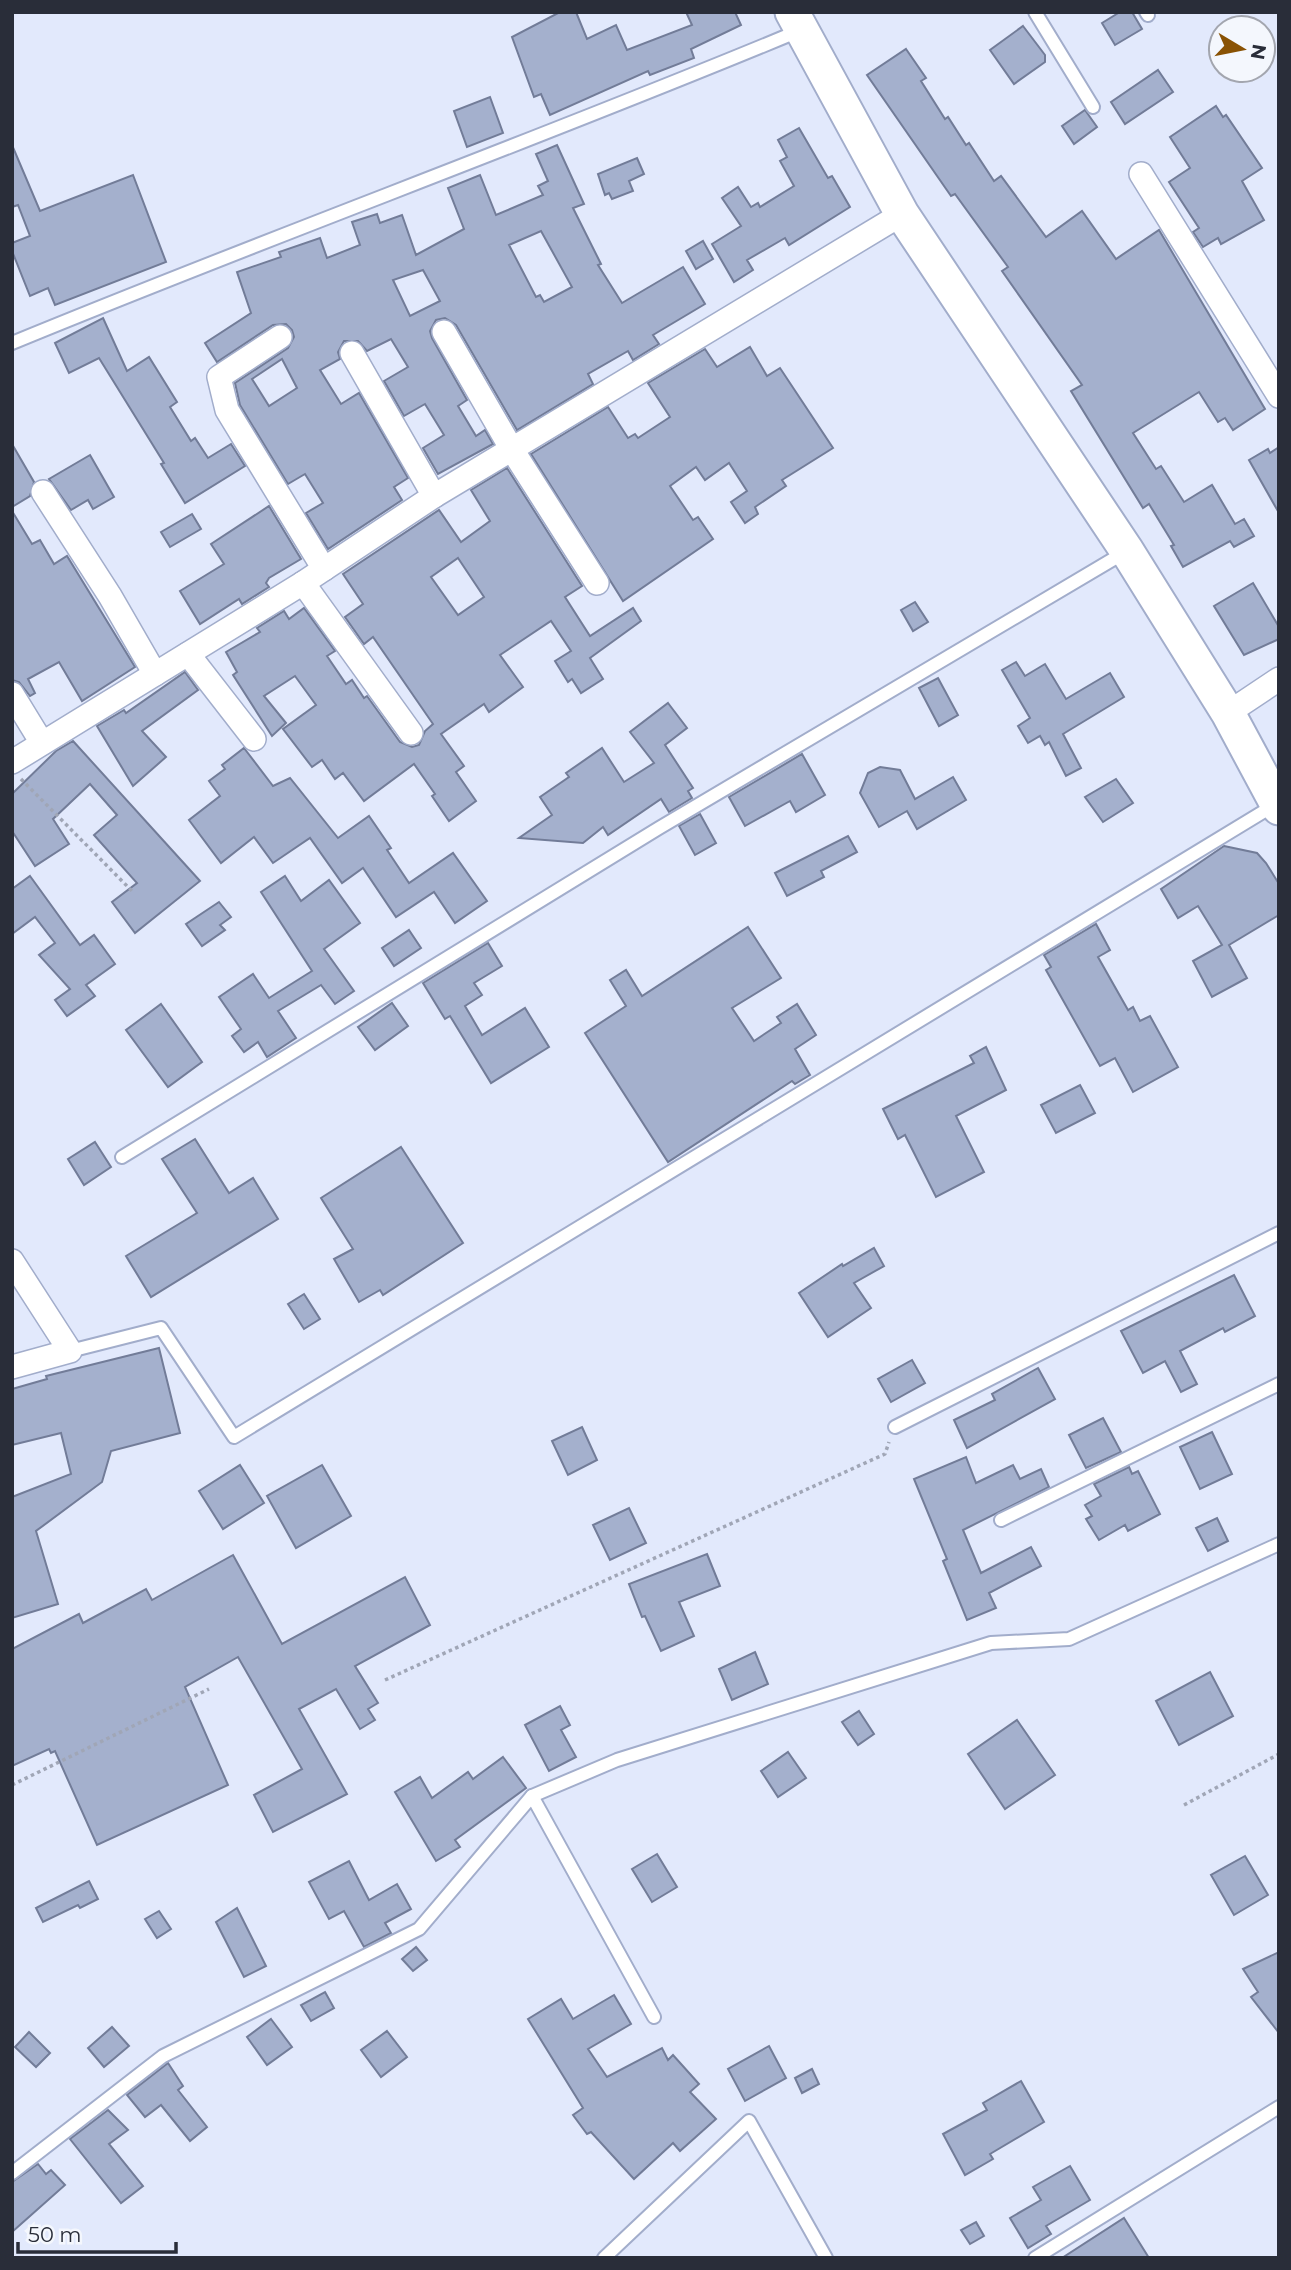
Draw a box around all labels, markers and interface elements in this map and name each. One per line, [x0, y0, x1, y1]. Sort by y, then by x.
north arrow [1207, 14, 1277, 84]
text: N [1246, 42, 1271, 61]
scale bar [18, 2210, 175, 2254]
text: 50 m [28, 2222, 82, 2247]

